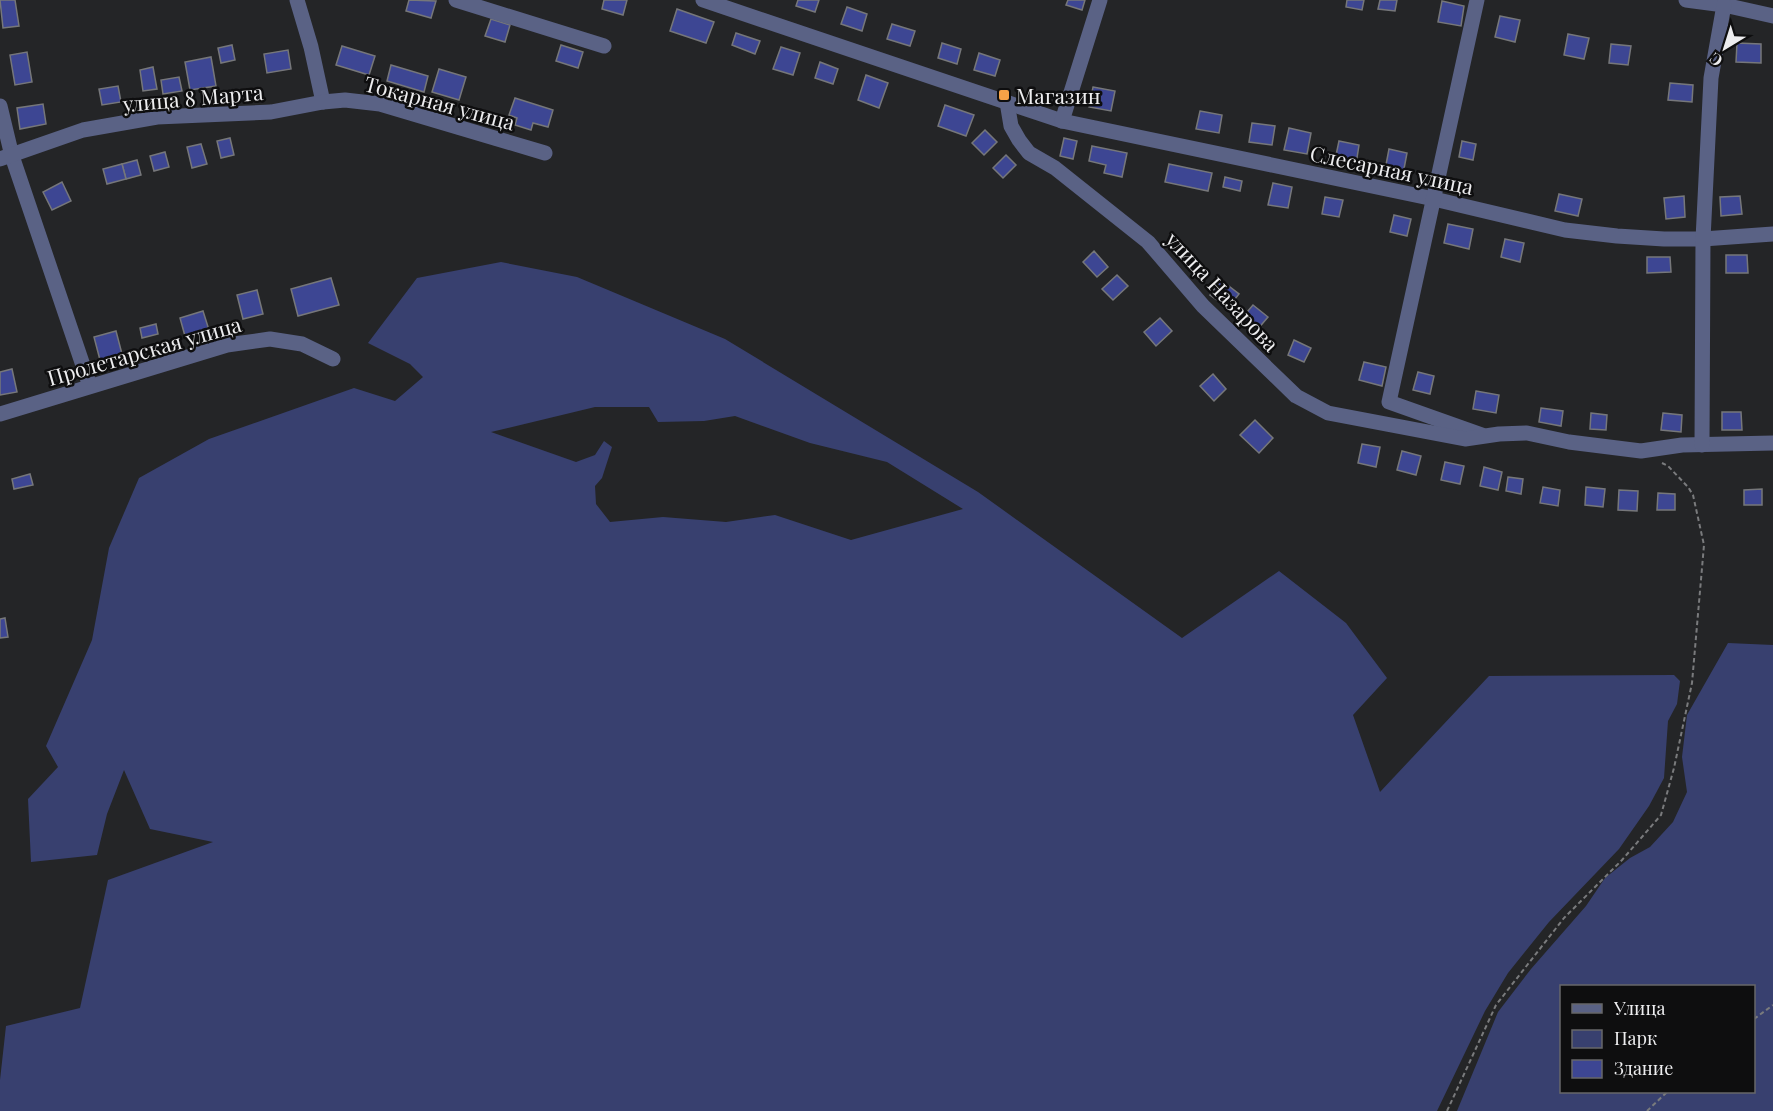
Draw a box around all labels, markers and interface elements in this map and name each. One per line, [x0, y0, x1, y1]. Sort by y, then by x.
north arrow [1695, 18, 1755, 78]
text: С [1705, 48, 1726, 72]
street label: Токарная улица [362, 68, 519, 136]
street label: улица 8 Марта [121, 77, 265, 117]
place label: Магазин [1016, 81, 1101, 109]
marker: Магазин [997, 88, 1011, 102]
street label: Слесарная улица [1308, 138, 1477, 200]
street label: улица Назарова [1160, 224, 1286, 357]
street label: Пролетарская улица [44, 309, 245, 391]
legend [1560, 985, 1755, 1093]
text: Улица [1613, 996, 1665, 1020]
text: Парк [1614, 1026, 1657, 1050]
text: Здание [1614, 1056, 1673, 1080]

